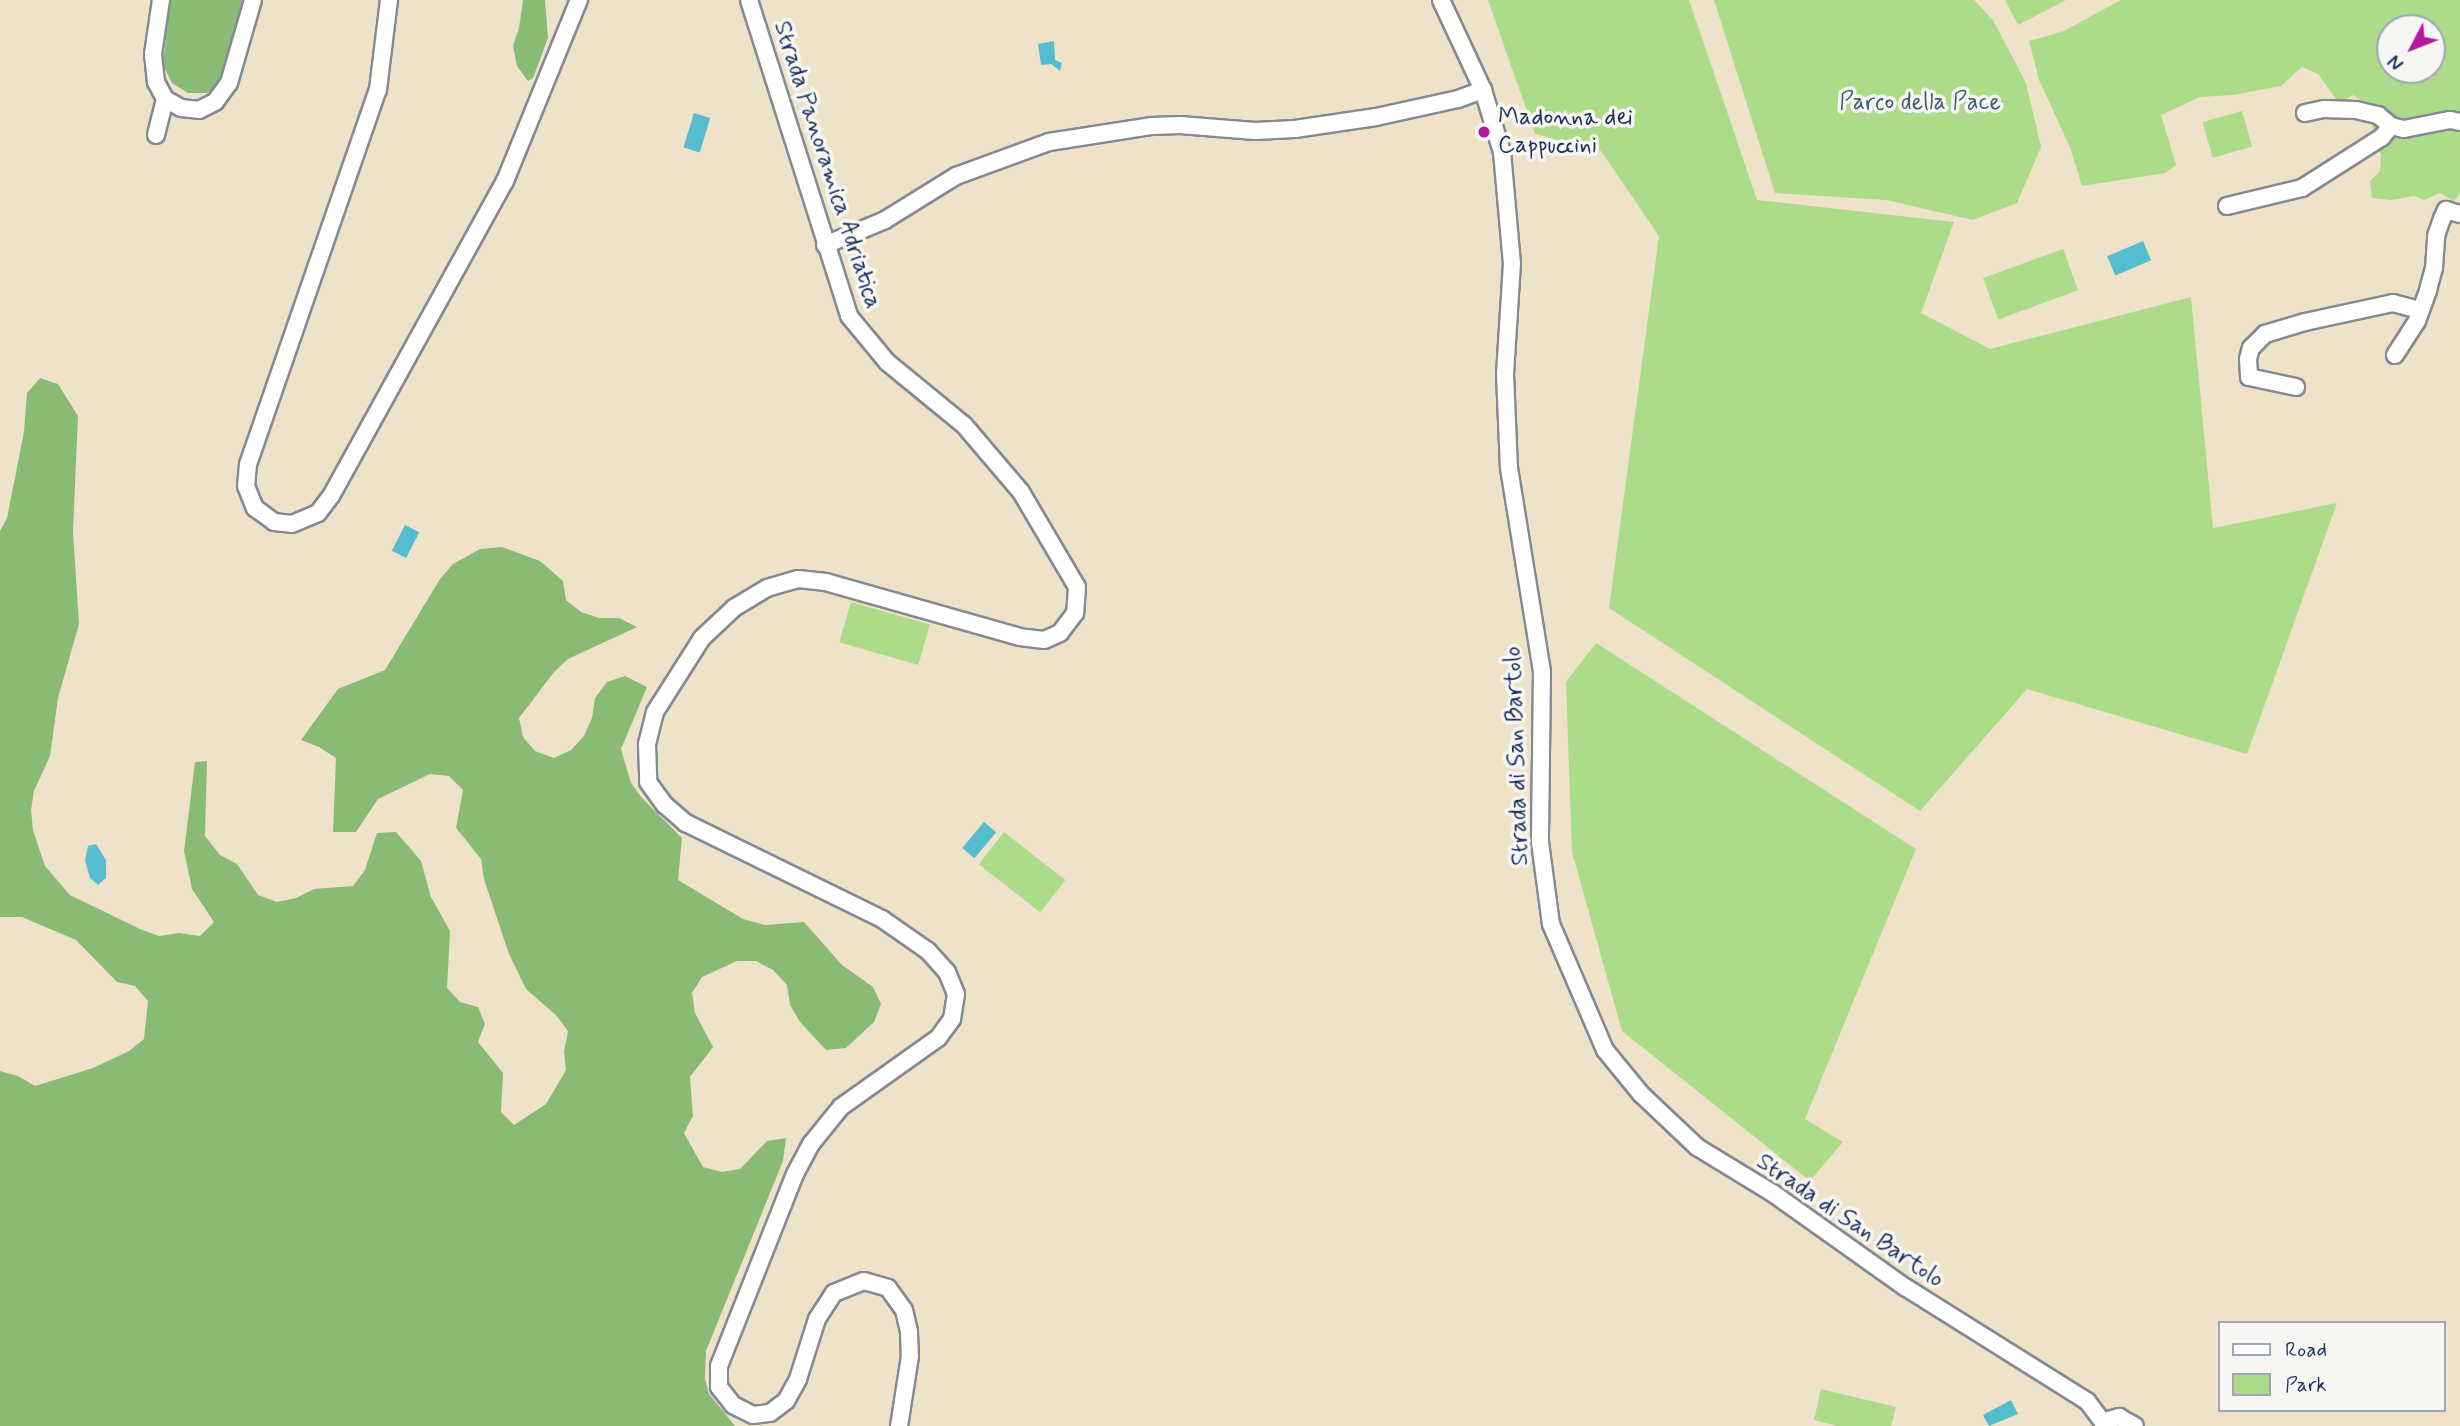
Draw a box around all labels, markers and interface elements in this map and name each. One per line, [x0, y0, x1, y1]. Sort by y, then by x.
north arrow [2376, 14, 2446, 84]
street label: Strada Panoramica Adriatica [768, 20, 886, 310]
text: N [2383, 49, 2410, 75]
park label: Parco della Pace [1840, 89, 2000, 117]
place label: Madonna dei Cappuccini [1498, 104, 1632, 160]
marker: Madonna dei Cappuccini [1476, 124, 1492, 140]
street label: Strada di San Bartolo [1499, 648, 1535, 864]
street label: Strada di San Bartolo [1752, 1149, 1948, 1293]
legend [2218, 1321, 2446, 1412]
text: Road [2285, 1336, 2327, 1364]
text: Park [2285, 1371, 2327, 1399]

